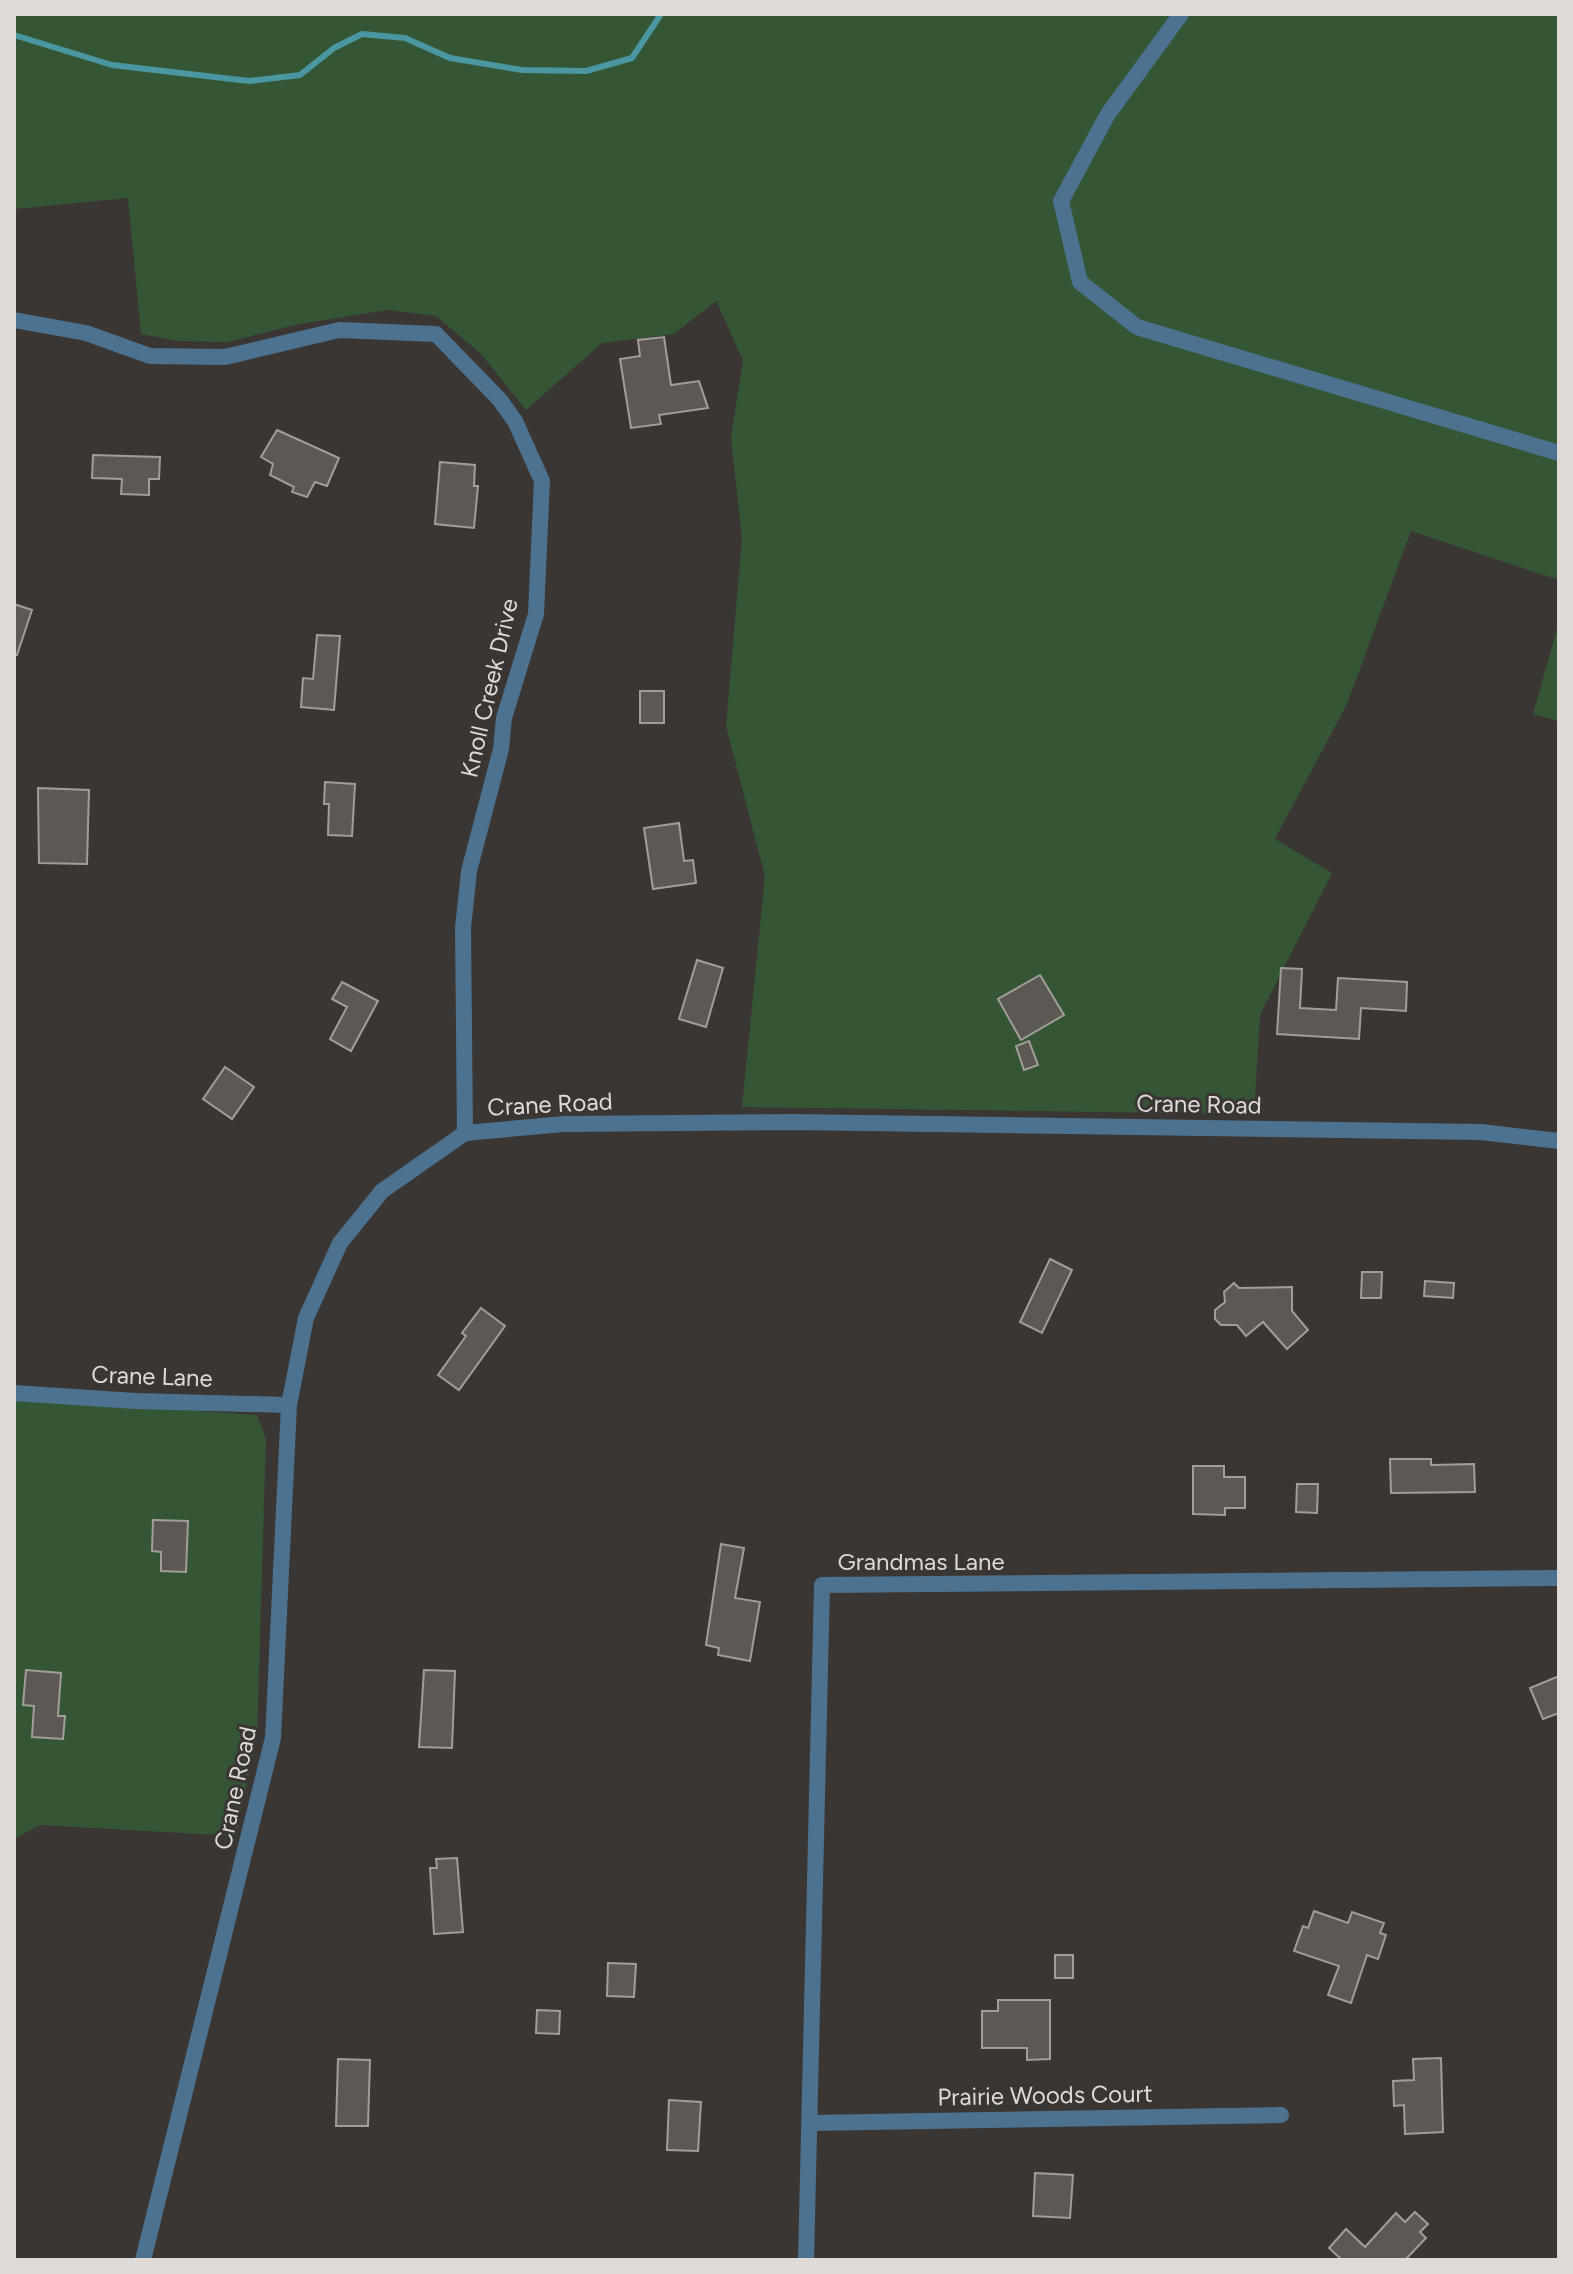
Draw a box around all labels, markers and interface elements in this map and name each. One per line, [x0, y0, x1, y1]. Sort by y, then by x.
street label: Knoll Creek Drive [454, 596, 524, 780]
street label: Crane Road [487, 1086, 613, 1122]
street label: Crane Road [1136, 1088, 1262, 1120]
street label: Crane Lane [91, 1359, 213, 1393]
street label: Grandmas Lane [837, 1547, 1005, 1576]
street label: Crane Road [208, 1724, 262, 1852]
street label: Prairie Woods Court [937, 2079, 1153, 2111]

